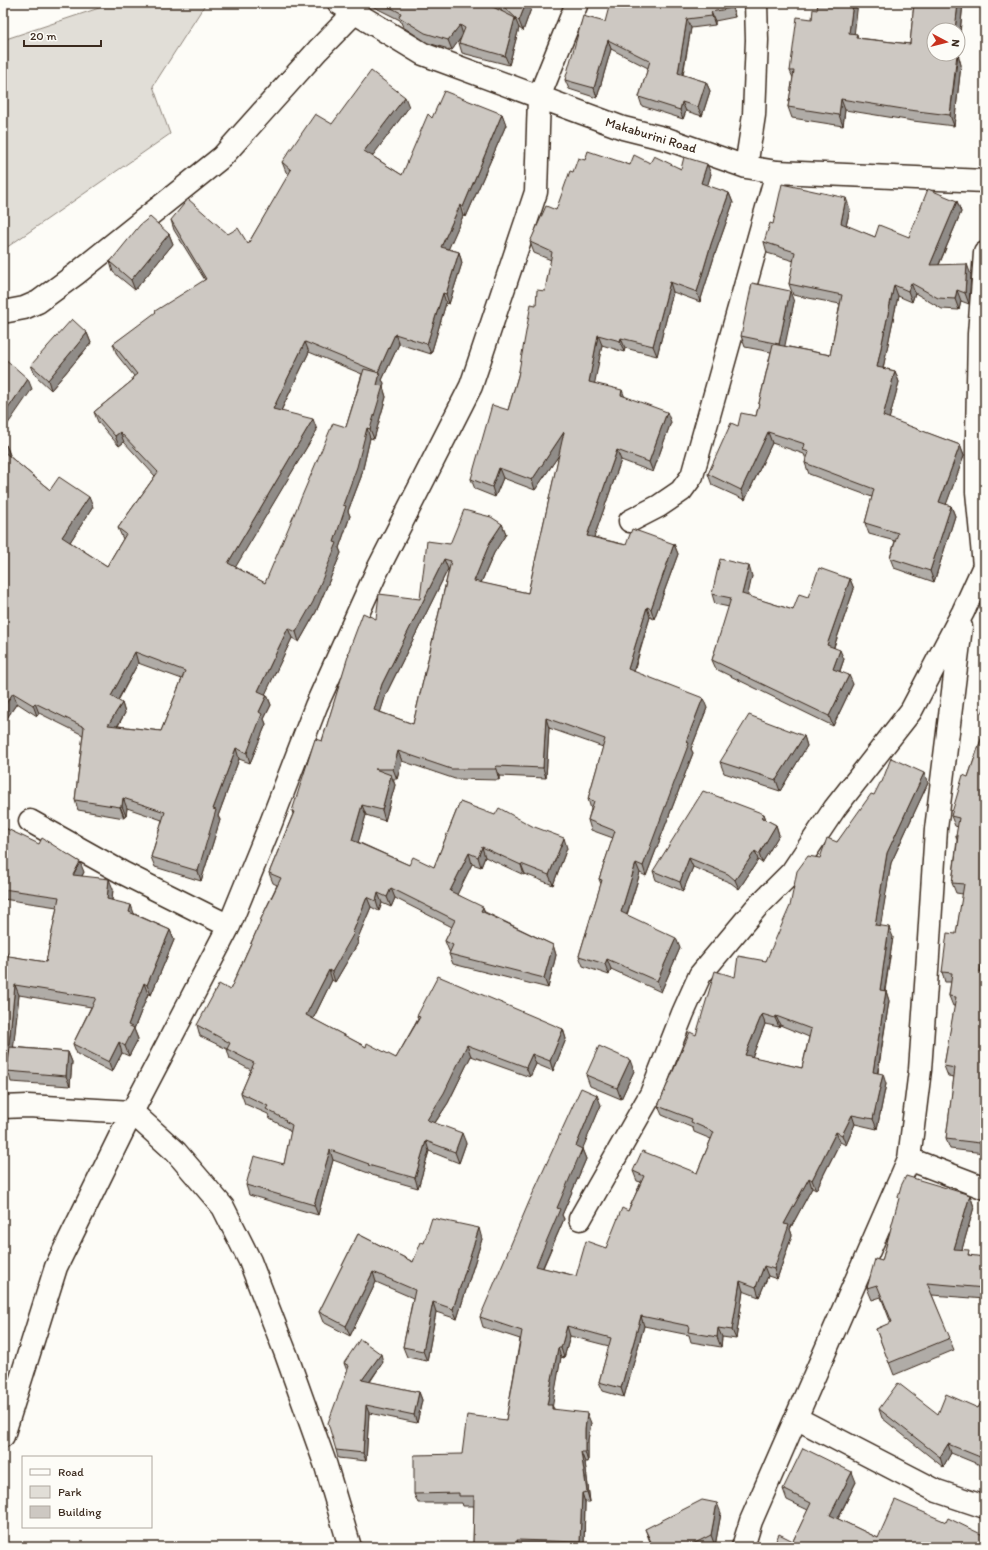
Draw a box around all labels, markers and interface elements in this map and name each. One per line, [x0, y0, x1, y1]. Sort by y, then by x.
scale bar [24, 22, 101, 48]
north arrow [926, 22, 966, 62]
text: 20 m [30, 29, 57, 43]
text: N [949, 39, 962, 48]
street label: Makaburini Road [604, 114, 698, 156]
legend [22, 1456, 152, 1528]
text: Road [58, 1465, 84, 1479]
text: Park [58, 1485, 82, 1499]
text: Building [58, 1505, 102, 1519]

